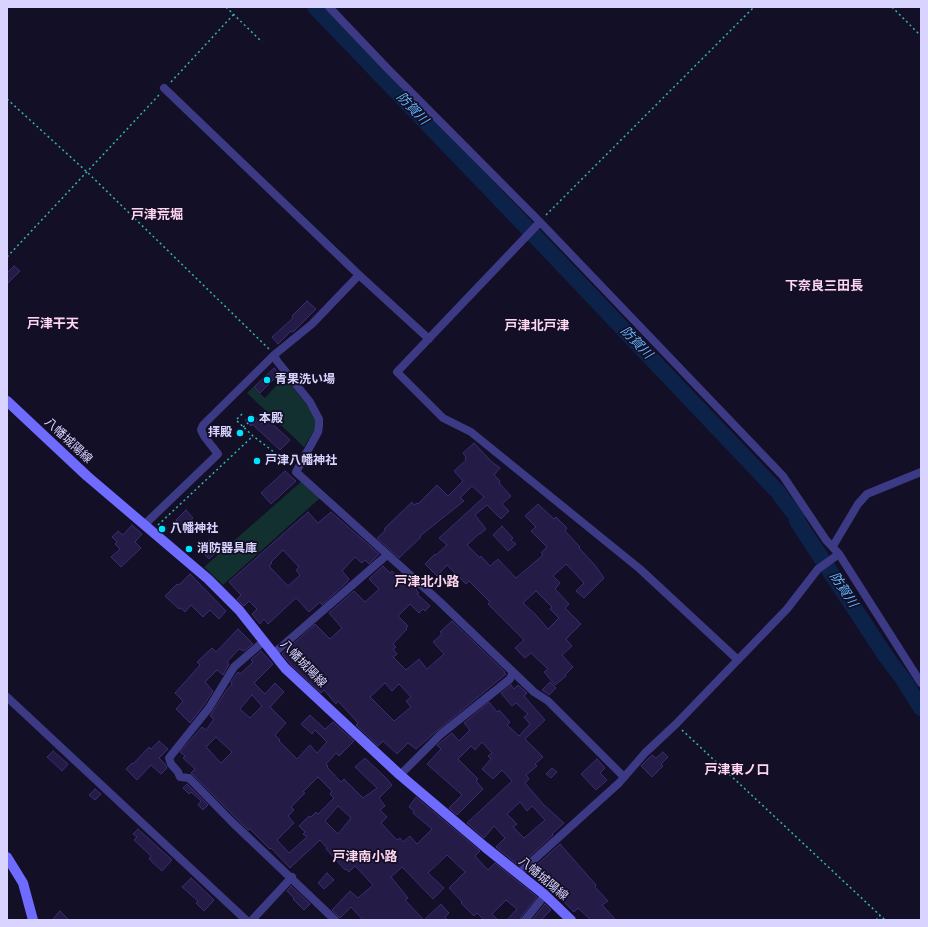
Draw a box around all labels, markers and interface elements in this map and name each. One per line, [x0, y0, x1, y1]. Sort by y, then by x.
water label: 防賀川 [393, 90, 431, 128]
district label: 戸津荒堀 [131, 208, 183, 224]
district label: 下奈良三田長 [785, 279, 863, 295]
district label: 戸津干天 [27, 317, 79, 333]
district label: 戸津北戸津 [505, 319, 569, 335]
water label: 防賀川 [617, 324, 655, 362]
place label: 青果洗い場 [275, 373, 335, 387]
marker: 青果洗い場 [262, 375, 272, 385]
place label: 本殿 [259, 412, 283, 426]
marker: 本殿 [246, 414, 256, 424]
street label: 八幡城陽線 [41, 415, 95, 467]
place label: 拝殿 [208, 426, 232, 440]
marker: 拝殿 [235, 428, 245, 438]
place label: 戸津八幡神社 [265, 454, 337, 468]
marker: 戸津八幡神社 [252, 456, 262, 466]
place label: 八幡神社 [170, 522, 218, 536]
marker: 八幡神社 [157, 524, 167, 534]
place label: 消防器具庫 [197, 542, 257, 556]
marker: 消防器具庫 [184, 544, 194, 554]
water label: 防賀川 [826, 569, 860, 611]
district label: 戸津北小路 [395, 575, 459, 591]
street label: 八幡城陽線 [277, 637, 329, 691]
district label: 戸津東ノ口 [705, 763, 769, 779]
district label: 戸津南小路 [333, 850, 397, 866]
street label: 八幡城陽線 [515, 854, 571, 904]

